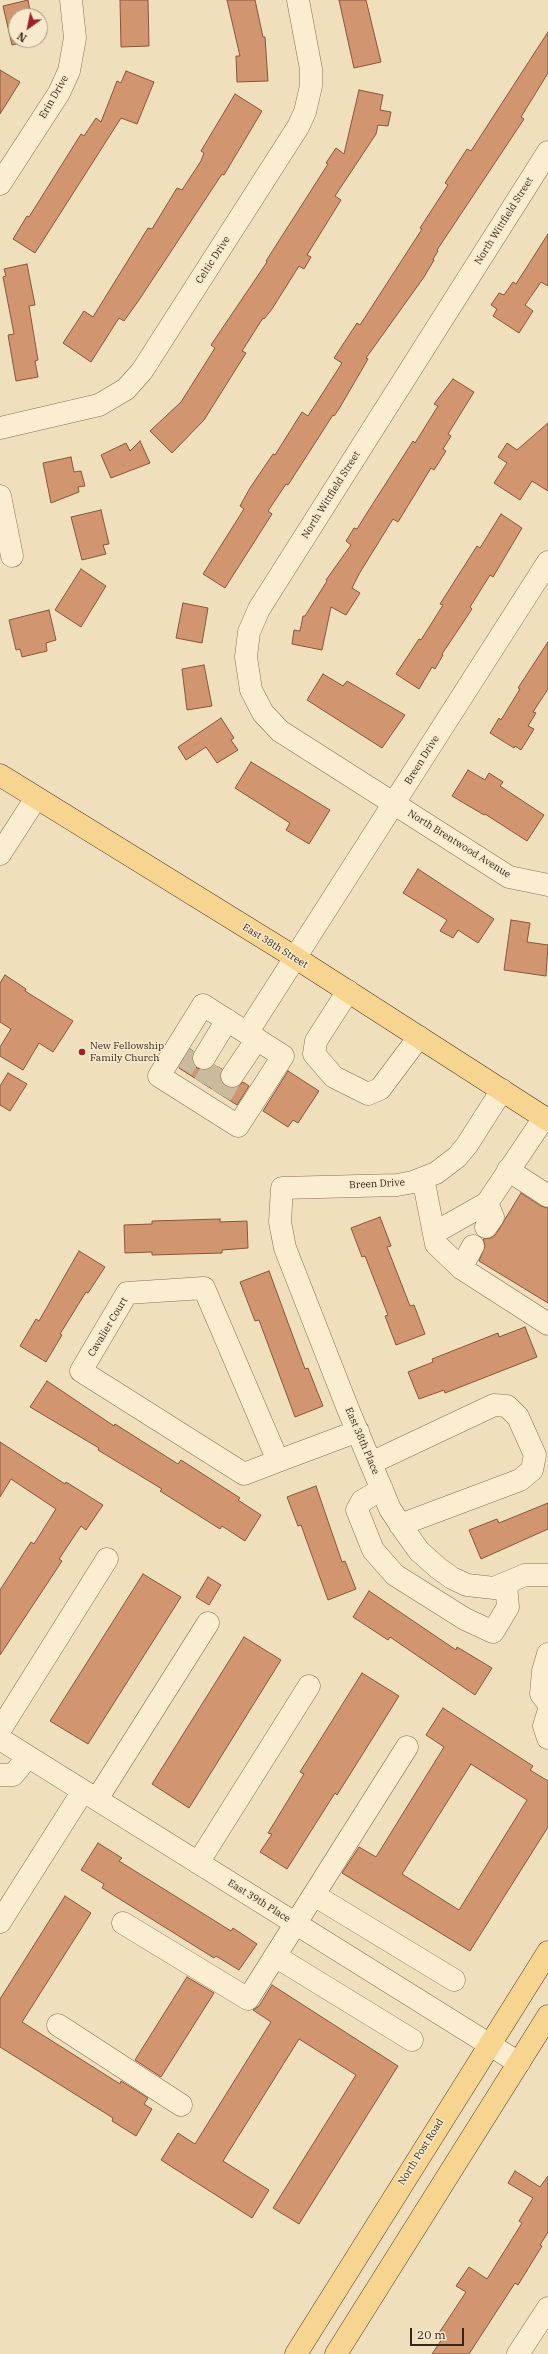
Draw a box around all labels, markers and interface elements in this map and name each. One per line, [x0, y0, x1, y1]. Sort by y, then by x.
north arrow [8, 8, 48, 48]
text: N [15, 29, 29, 45]
street label: Erin Drive [37, 73, 71, 121]
street label: North Wittfield Street [472, 175, 536, 267]
street label: Celtic Drive [193, 234, 233, 286]
street label: North Wittfield Street [299, 449, 363, 541]
street label: Breen Drive [402, 733, 442, 787]
street label: North Brentwood Avenue [405, 807, 513, 881]
street label: East 38th Street [240, 921, 310, 971]
place label: New Fellowship Family Church [90, 1040, 164, 1064]
marker: New Fellowship Family Church [77, 1047, 87, 1057]
street label: Breen Drive [349, 1177, 405, 1191]
street label: Cavalier Court [86, 1295, 130, 1359]
street label: East 38th Place [342, 1406, 382, 1476]
street label: East 39th Place [225, 1877, 293, 1925]
street label: North Post Road [396, 2117, 446, 2187]
scale bar [412, 2320, 466, 2346]
text: 20 m [417, 2327, 446, 2342]

